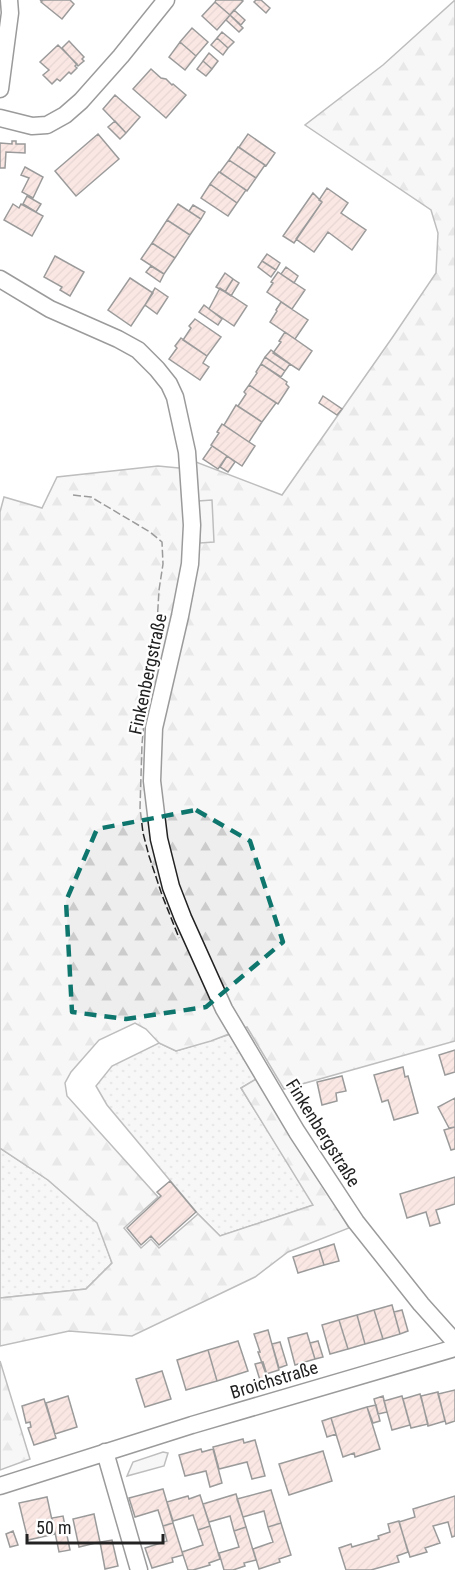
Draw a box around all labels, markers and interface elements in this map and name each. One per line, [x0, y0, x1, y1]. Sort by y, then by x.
street label: Finkenbergstraße [124, 611, 171, 736]
street label: Finkenbergstraße [282, 1075, 365, 1191]
street label: Broichstraße [228, 1356, 320, 1403]
scale bar [27, 1507, 164, 1545]
text: 50 m [36, 1517, 71, 1538]

